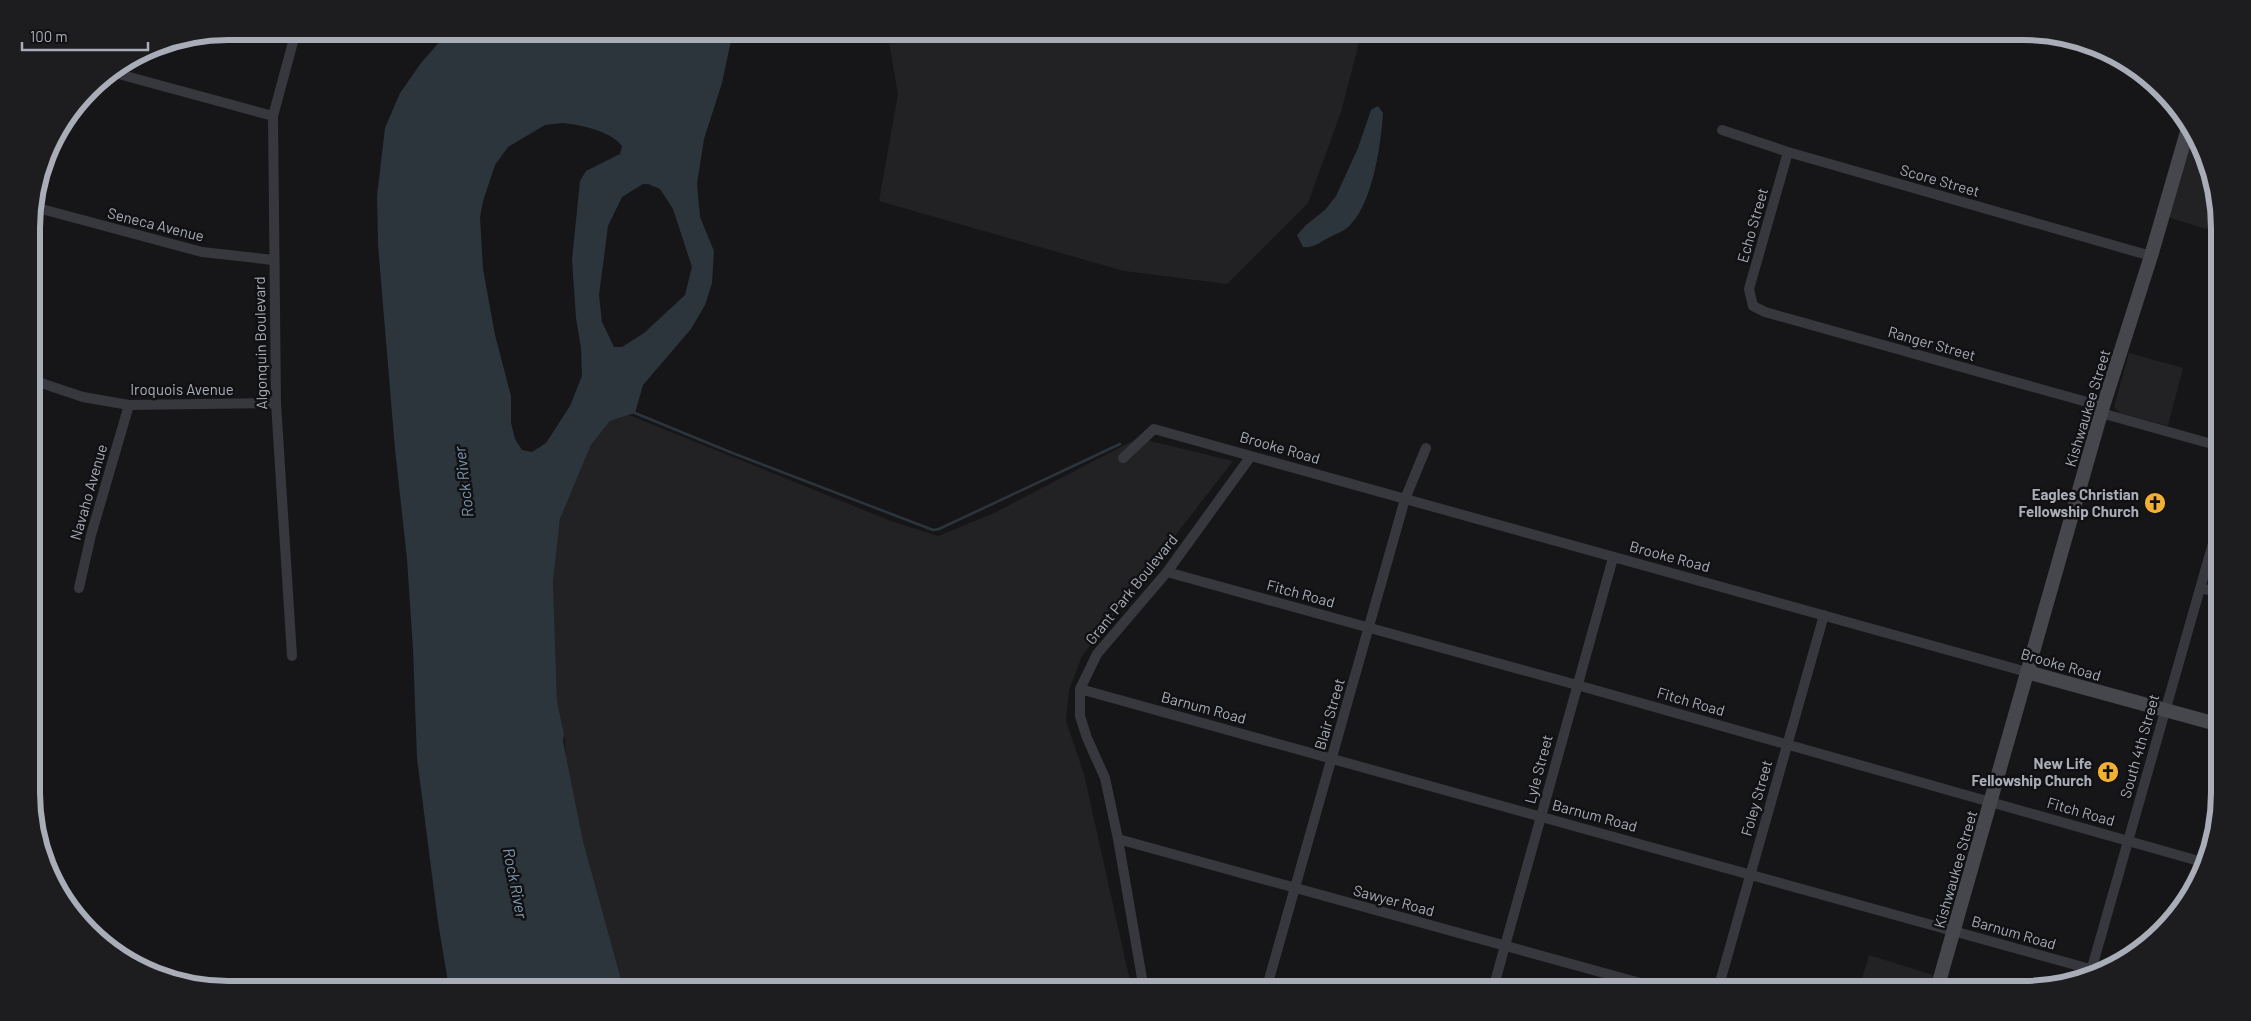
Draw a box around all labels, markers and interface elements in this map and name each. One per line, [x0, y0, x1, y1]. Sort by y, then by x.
scale bar [22, 20, 149, 52]
text: 100 m [30, 27, 68, 45]
street label: Score Street [1898, 160, 1982, 200]
street label: Echo Street [1733, 186, 1771, 264]
street label: Seneca Avenue [106, 203, 206, 245]
street label: Algonquin Boulevard [250, 276, 270, 410]
street label: Ranger Street [1886, 322, 1978, 364]
street label: Kishwaukee Street [2061, 347, 2113, 469]
street label: Iroquois Avenue [130, 380, 234, 398]
street label: Brooke Road [1238, 427, 1322, 467]
street label: Navaho Avenue [66, 442, 110, 542]
water label: Rock River [449, 444, 477, 519]
place label: Eagles Christian Fellowship Church [2018, 485, 2139, 520]
church icon: Eagles Christian Fellowship Church [2143, 491, 2167, 515]
street label: Grant Park Boulevard [1081, 530, 1181, 648]
street label: Brooke Road [1628, 537, 1712, 575]
street label: Fitch Road [1265, 575, 1337, 611]
street label: Brooke Road [2019, 644, 2103, 684]
street label: Blair Street [1310, 676, 1348, 752]
street label: Fitch Road [1655, 683, 1727, 719]
street label: Barnum Road [1160, 687, 1248, 727]
street label: South 4th Street [2116, 692, 2162, 800]
street label: Lyle Street [1520, 733, 1556, 805]
place label: New Life Fellowship Church [1971, 754, 2092, 789]
street label: Foley Street [1737, 758, 1775, 838]
church icon: New Life Fellowship Church [2096, 760, 2120, 784]
street label: Fitch Road [2045, 793, 2117, 829]
street label: Barnum Road [1551, 795, 1639, 835]
street label: Kishwaukee Street [1930, 808, 1980, 930]
water label: Rock River [500, 846, 532, 921]
street label: Sawyer Road [1351, 881, 1437, 919]
street label: Barnum Road [1970, 911, 2058, 953]

